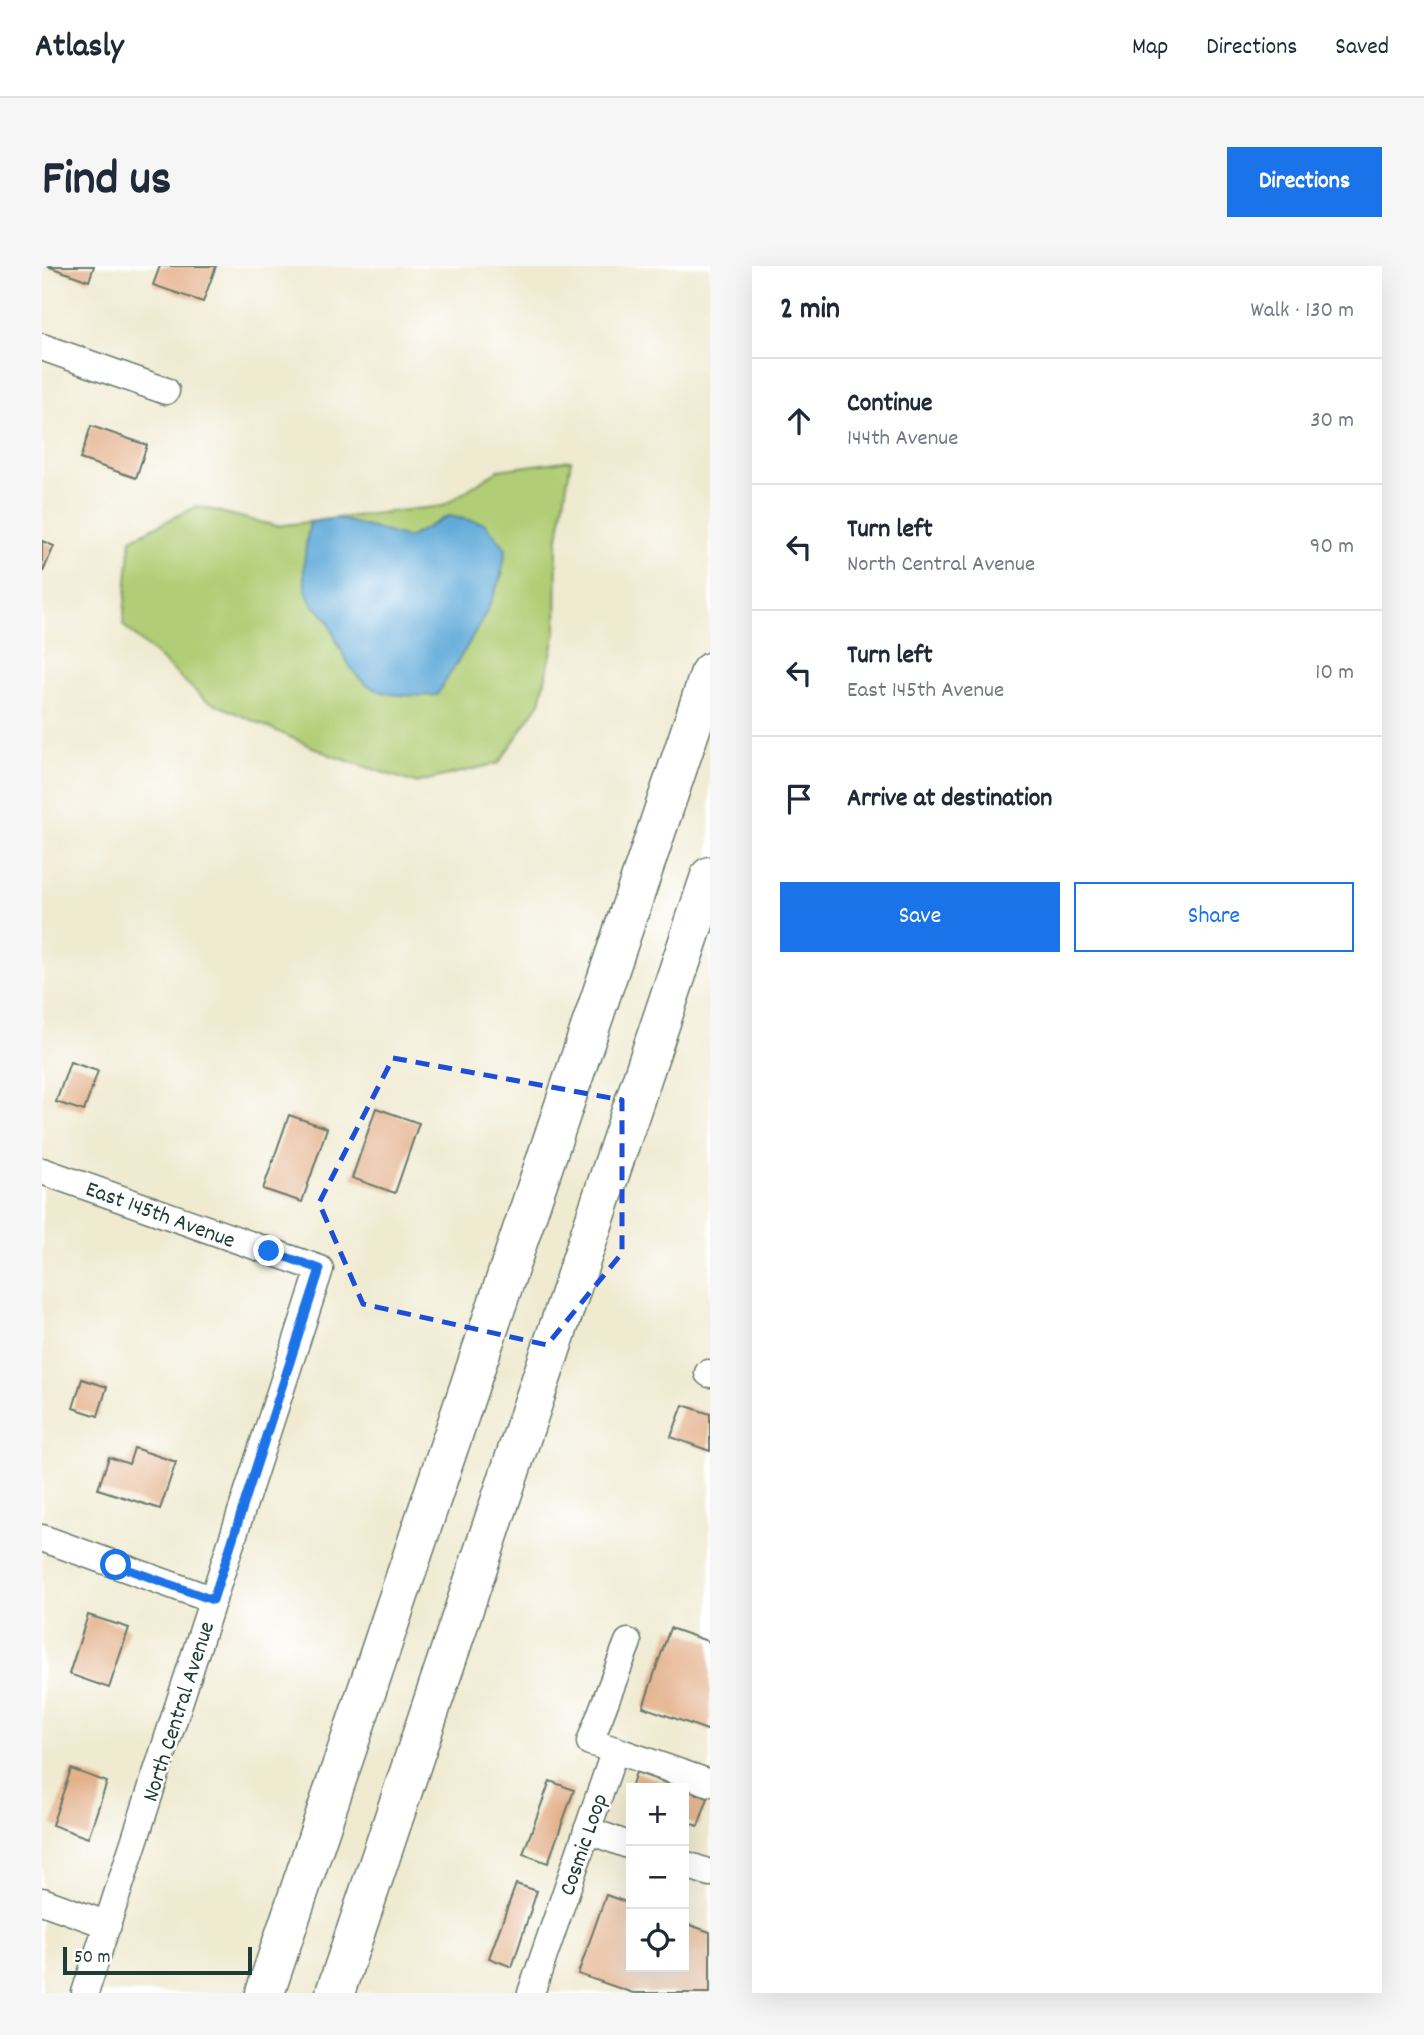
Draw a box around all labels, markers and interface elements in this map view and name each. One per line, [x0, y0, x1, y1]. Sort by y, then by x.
text: Atlasly [35, 25, 124, 72]
text: Map [1132, 31, 1168, 65]
text: Directions [1206, 31, 1297, 65]
text: Saved [1335, 31, 1389, 65]
text: Find us [42, 147, 171, 217]
button: Directions [1227, 147, 1382, 217]
text: 2 min [780, 290, 840, 333]
text: Walk · 130 m [1250, 295, 1354, 328]
text: Continue [847, 386, 932, 423]
icon: ahead [780, 402, 818, 440]
text: 30 m [1310, 405, 1354, 438]
text: 144th Avenue [847, 423, 958, 456]
text: Turn left [847, 512, 933, 549]
icon: left [780, 528, 818, 566]
text: 90 m [1310, 531, 1354, 564]
text: North Central Avenue [847, 549, 1035, 582]
text: Turn left [847, 638, 933, 675]
icon: left [780, 654, 818, 692]
text: 10 m [1315, 657, 1354, 690]
text: East 145th Avenue [847, 675, 1004, 708]
icon: arrive [780, 780, 818, 818]
text: Arrive at destination [847, 781, 1052, 818]
button: Save [780, 882, 1060, 952]
button: Share [1074, 882, 1354, 952]
street label: East 145th Avenue [80, 1174, 239, 1259]
route end [253, 1235, 284, 1266]
route start [100, 1549, 131, 1580]
street label: North Central Avenue [136, 1618, 225, 1807]
map controls [626, 1783, 689, 1972]
button: + [626, 1783, 689, 1846]
street label: Cosmic Loop [552, 1790, 618, 1901]
button: − [626, 1846, 689, 1909]
button: locate [626, 1909, 689, 1972]
scale bar [63, 1944, 252, 1976]
text: 50 m [74, 1945, 111, 1972]

